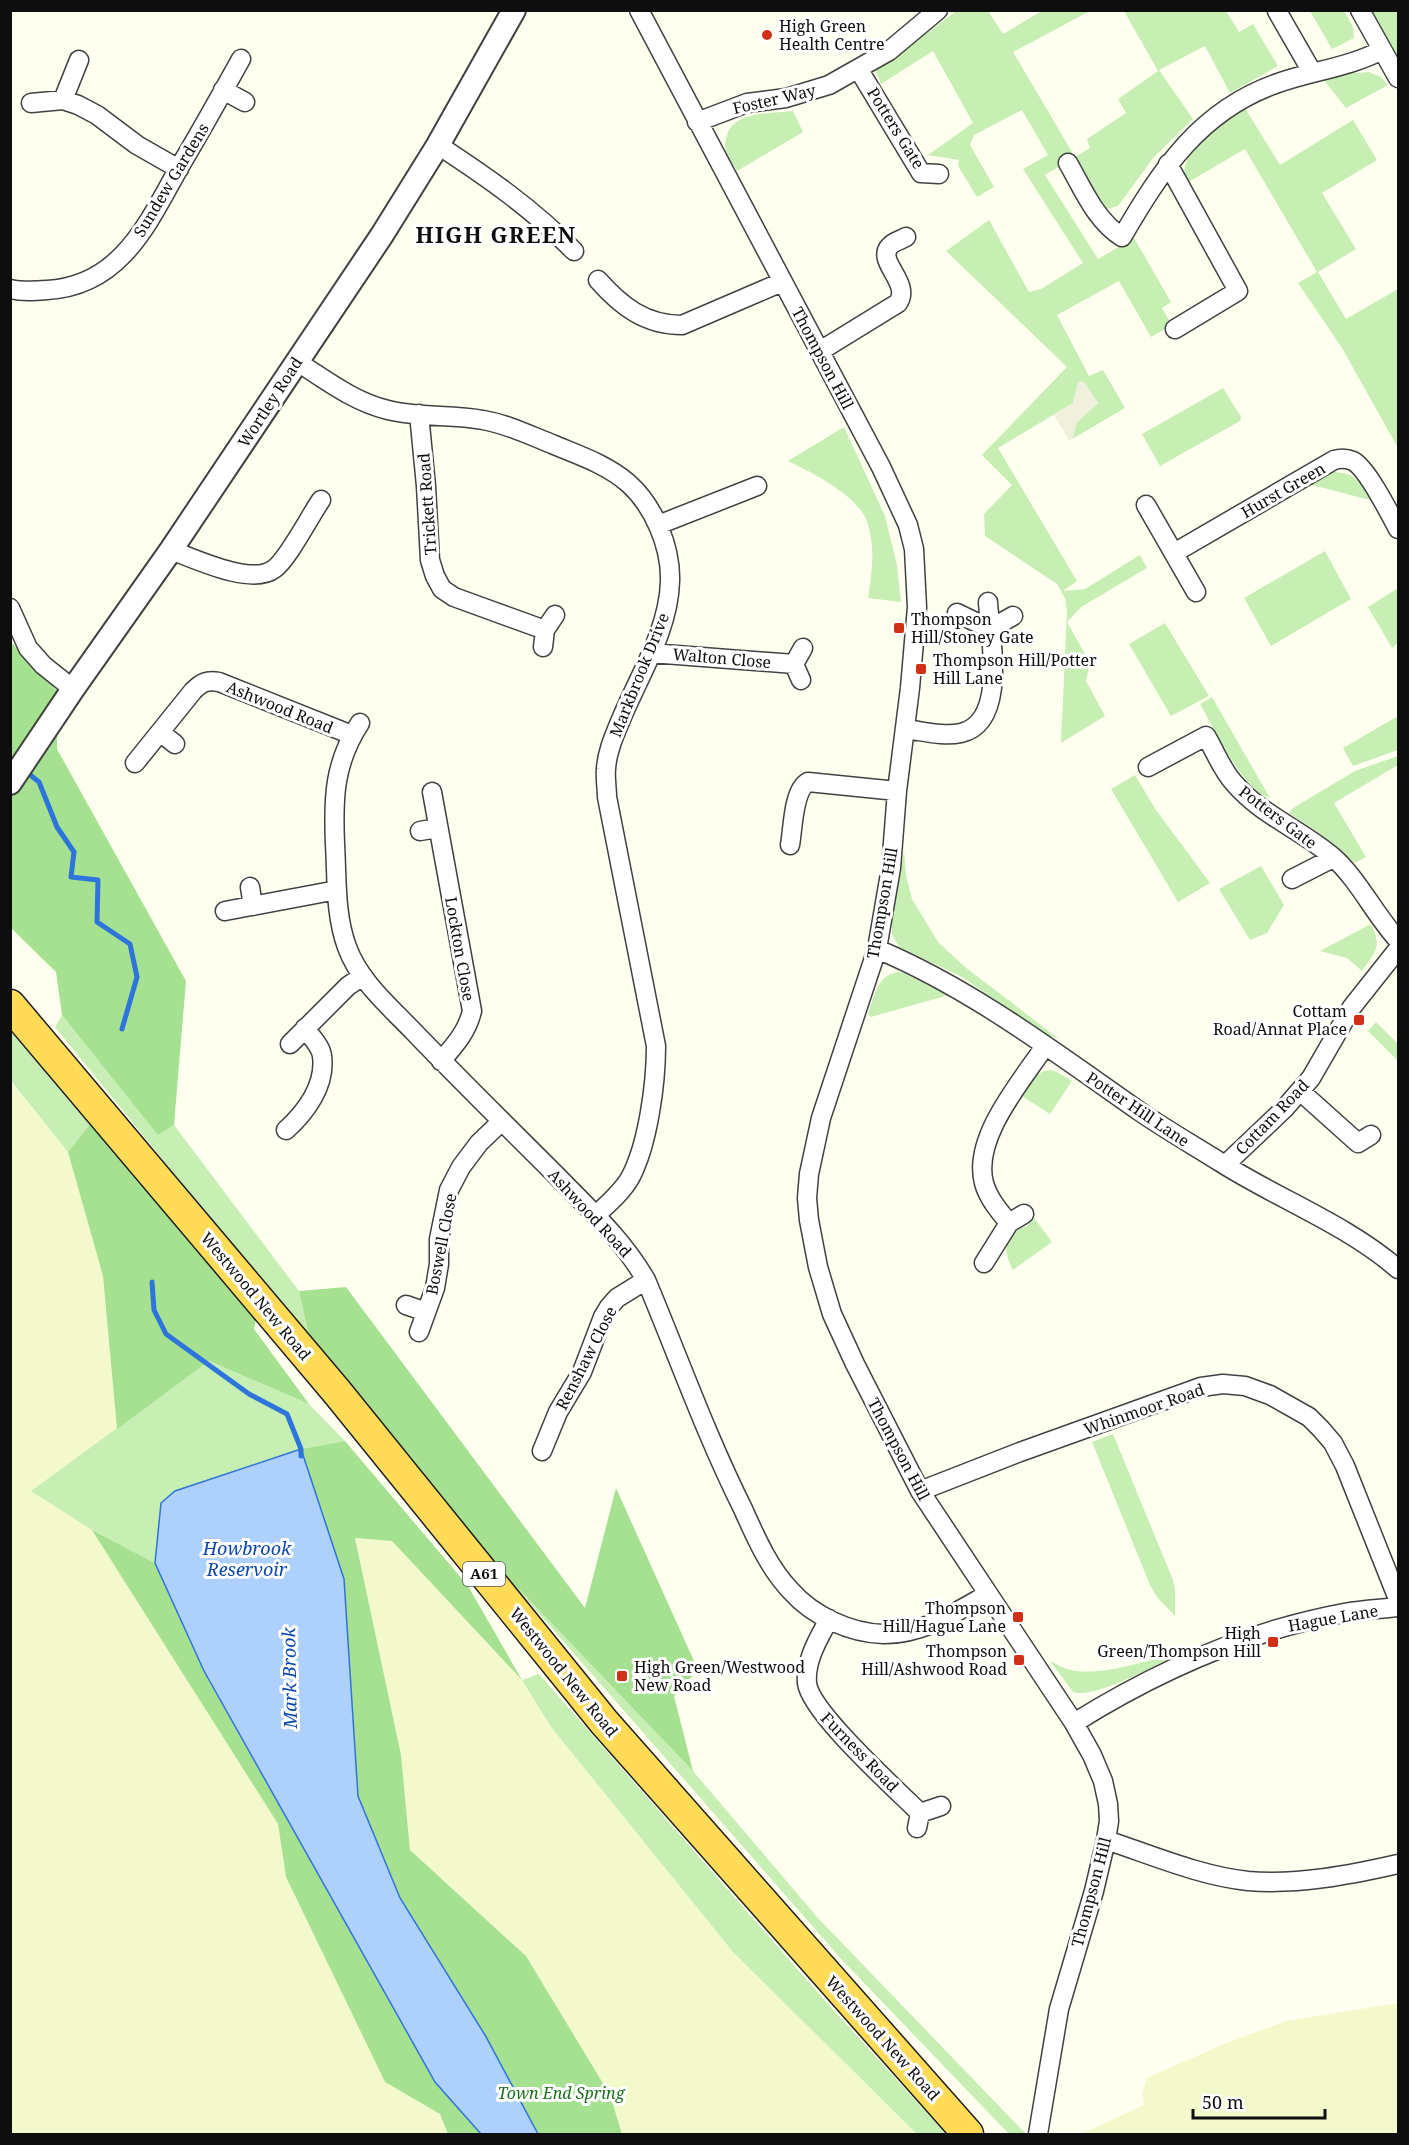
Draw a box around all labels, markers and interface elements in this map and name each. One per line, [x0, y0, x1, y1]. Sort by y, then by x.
place label: High Green Health Centre [779, 15, 885, 55]
marker: High Green Health Centre [760, 28, 774, 42]
street label: Foster Way [730, 79, 819, 119]
street label: Potters Gate [862, 83, 930, 173]
street label: Sundew Gardens [128, 119, 214, 241]
district label: HIGH GREEN [415, 219, 577, 249]
street label: Thompson Hill [787, 303, 859, 413]
street label: Wortley Road [233, 352, 307, 451]
street label: Trickett Road [412, 452, 442, 556]
street label: Hurst Green [1237, 457, 1329, 523]
place label: Thompson Hill/Stoney Gate [911, 608, 1034, 648]
street label: Markbrook Drive [604, 610, 674, 740]
marker: Thompson Hill/Stoney Gate [892, 621, 906, 635]
street label: Walton Close [672, 643, 772, 673]
place label: Thompson Hill/Potter Hill Lane [933, 649, 1097, 689]
marker: Thompson Hill/Potter Hill Lane [914, 662, 928, 676]
street label: Ashwood Road [223, 676, 337, 739]
street label: Potters Gate [1235, 780, 1321, 854]
street label: Thompson Hill [861, 846, 903, 960]
street label: Lockton Close [440, 895, 480, 1003]
place label: Cottam Road/Annat Place [1213, 1000, 1347, 1040]
marker: Cottam Road/Annat Place [1352, 1013, 1366, 1027]
street label: Potter Hill Lane [1082, 1066, 1194, 1152]
street label: Cottam Road [1230, 1074, 1314, 1160]
street label: Ashwood Road [543, 1164, 637, 1262]
street label: Boswell Close [420, 1191, 462, 1297]
street label: Westwood New Road [196, 1227, 316, 1365]
street label: Renshaw Close [550, 1302, 622, 1414]
street label: Whinmoor Road [1081, 1378, 1207, 1440]
street label: Thompson Hill [863, 1394, 935, 1504]
water label: Howbrook Reservoir [202, 1536, 292, 1581]
road number: A61 [463, 1562, 505, 1586]
place label: Thompson Hill/Hague Lane [883, 1597, 1006, 1637]
street label: Hague Lane [1286, 1599, 1380, 1637]
street label: Westwood New Road [505, 1603, 623, 1742]
marker: Thompson Hill/Hague Lane [1011, 1610, 1025, 1624]
place label: High Green/Thompson Hill [1097, 1622, 1261, 1662]
water label: Mark Brook [276, 1626, 302, 1730]
marker: High Green/Thompson Hill [1266, 1635, 1280, 1649]
place label: Thompson Hill/Ashwood Road [861, 1640, 1007, 1680]
marker: Thompson Hill/Ashwood Road [1012, 1653, 1026, 1667]
place label: High Green/Westwood New Road [634, 1656, 805, 1696]
marker: High Green/Westwood New Road [615, 1669, 629, 1683]
street label: Furness Road [816, 1707, 904, 1797]
street label: Thompson Hill [1066, 1835, 1116, 1949]
street label: Westwood New Road [821, 1971, 945, 2105]
park label: Town End Spring [497, 2082, 626, 2104]
scale bar [1193, 2082, 1325, 2120]
text: 50 m [1202, 2090, 1244, 2114]

